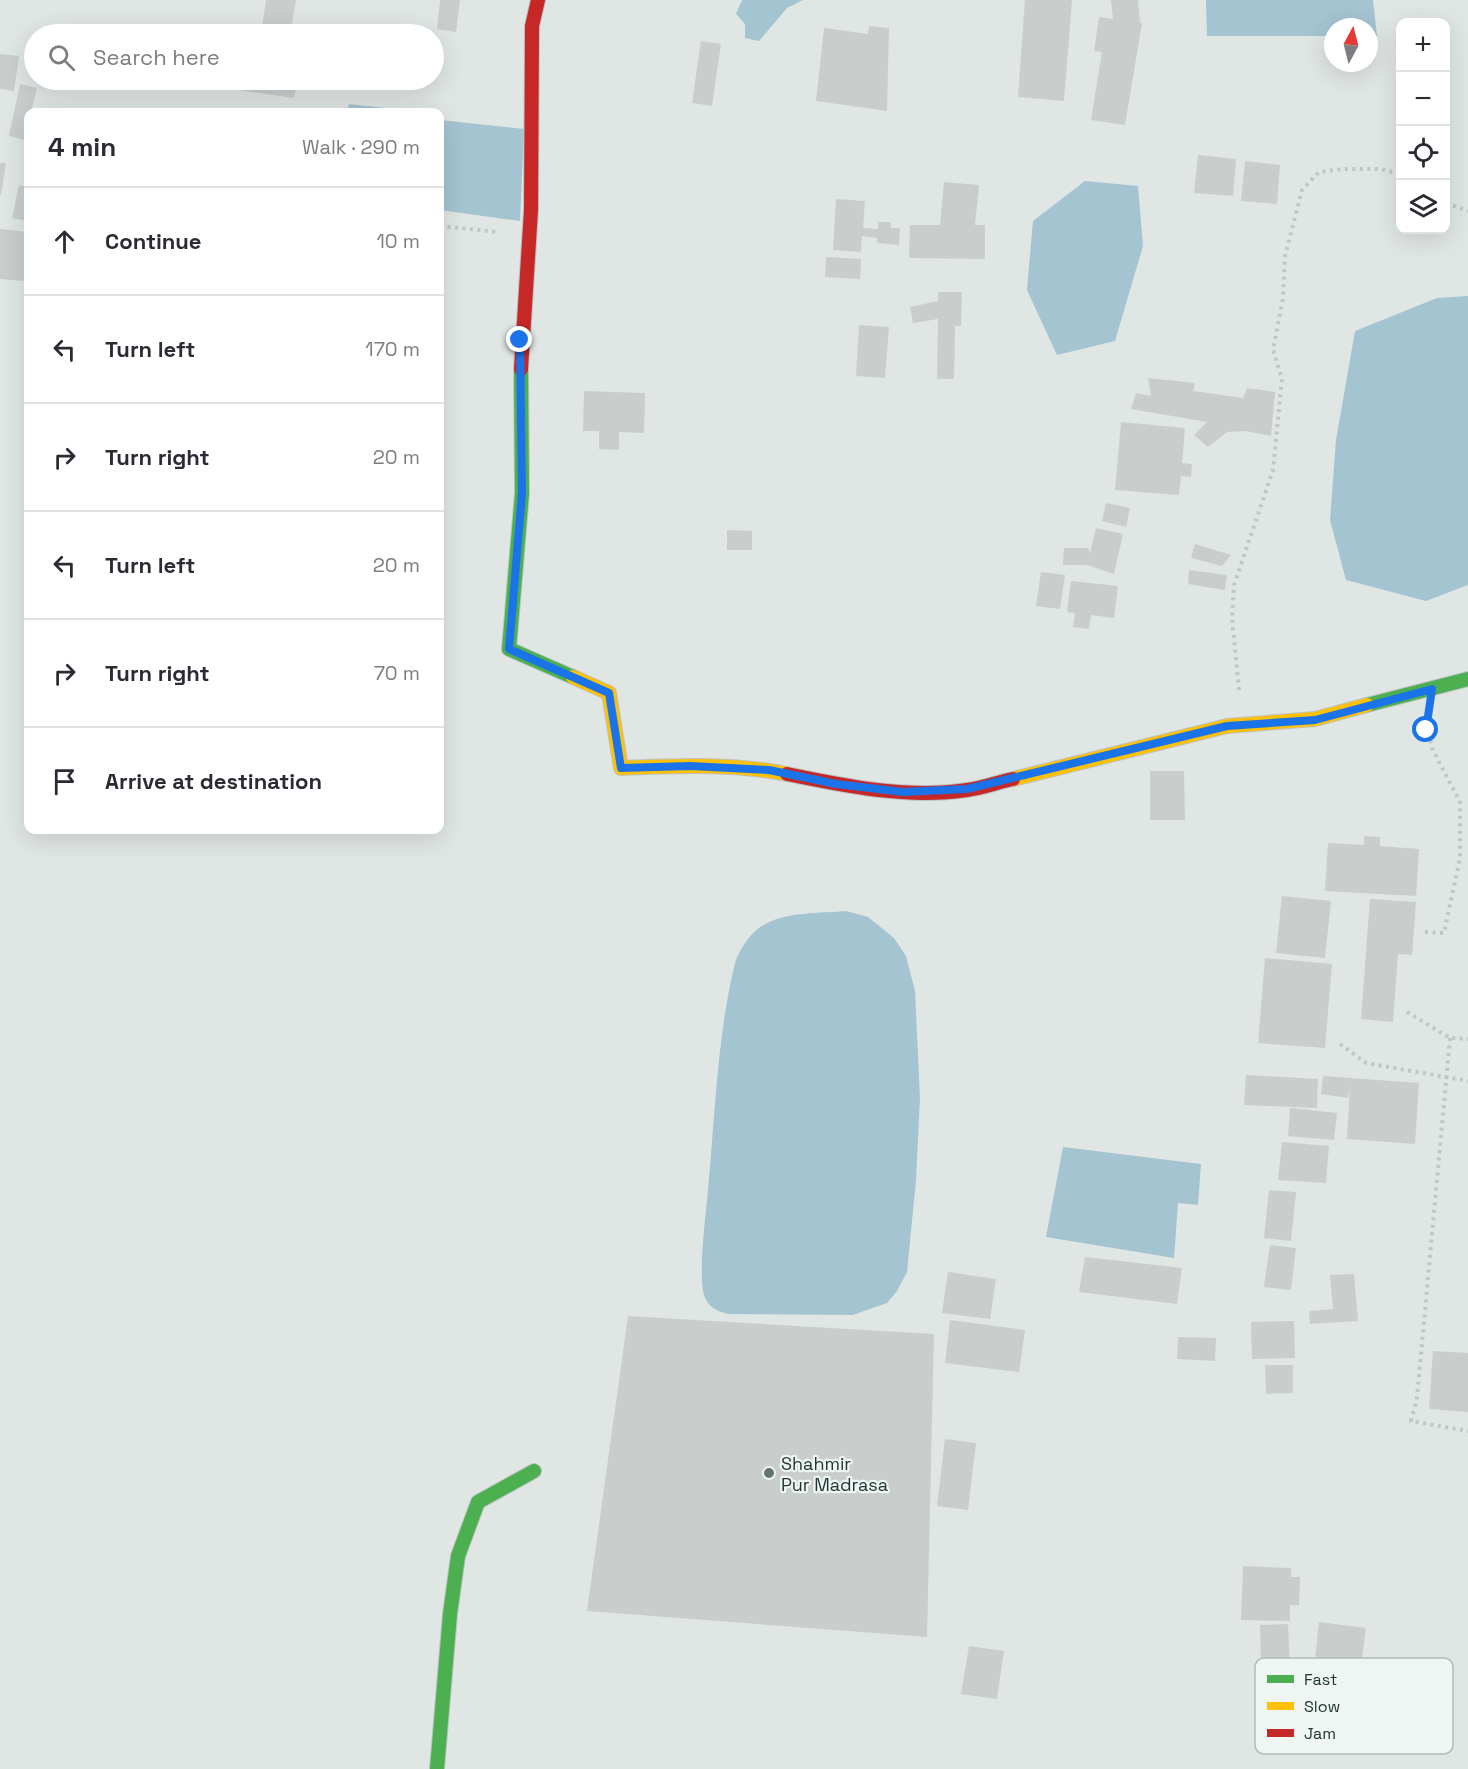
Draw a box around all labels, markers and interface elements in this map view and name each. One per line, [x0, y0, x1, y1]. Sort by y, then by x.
north arrow [1324, 18, 1378, 72]
map controls [1396, 18, 1450, 234]
button: + [1396, 18, 1450, 72]
search box [24, 24, 444, 90]
icon: search [45, 41, 78, 74]
text: Search here [93, 43, 220, 71]
button: − [1396, 72, 1450, 126]
button: locate [1396, 126, 1450, 180]
text: 4 min [48, 130, 116, 164]
text: Walk · 290 m [302, 134, 420, 160]
button: layers [1396, 180, 1450, 234]
icon: ahead [48, 225, 81, 258]
text: Continue [105, 227, 201, 255]
text: 10 m [376, 228, 420, 254]
route end [506, 326, 532, 352]
icon: left [48, 333, 81, 366]
text: Turn left [105, 335, 195, 363]
text: 170 m [365, 336, 420, 362]
icon: right [48, 441, 81, 474]
text: Turn right [105, 443, 210, 471]
text: 20 m [373, 444, 420, 470]
icon: left [48, 549, 81, 582]
text: Turn left [105, 551, 195, 579]
text: 20 m [373, 552, 420, 578]
icon: right [48, 657, 81, 690]
text: Turn right [105, 659, 210, 687]
text: 70 m [374, 660, 420, 686]
route start [1412, 716, 1438, 742]
icon: arrive [48, 765, 81, 798]
text: Arrive at destination [105, 767, 322, 795]
place label: Shahmir Pur Madrasa [781, 1452, 888, 1496]
marker: Shahmir Pur Madrasa [762, 1466, 776, 1480]
legend [1255, 1658, 1453, 1754]
text: Fast [1304, 1669, 1337, 1690]
text: Slow [1304, 1696, 1340, 1717]
text: Jam [1304, 1723, 1336, 1744]

